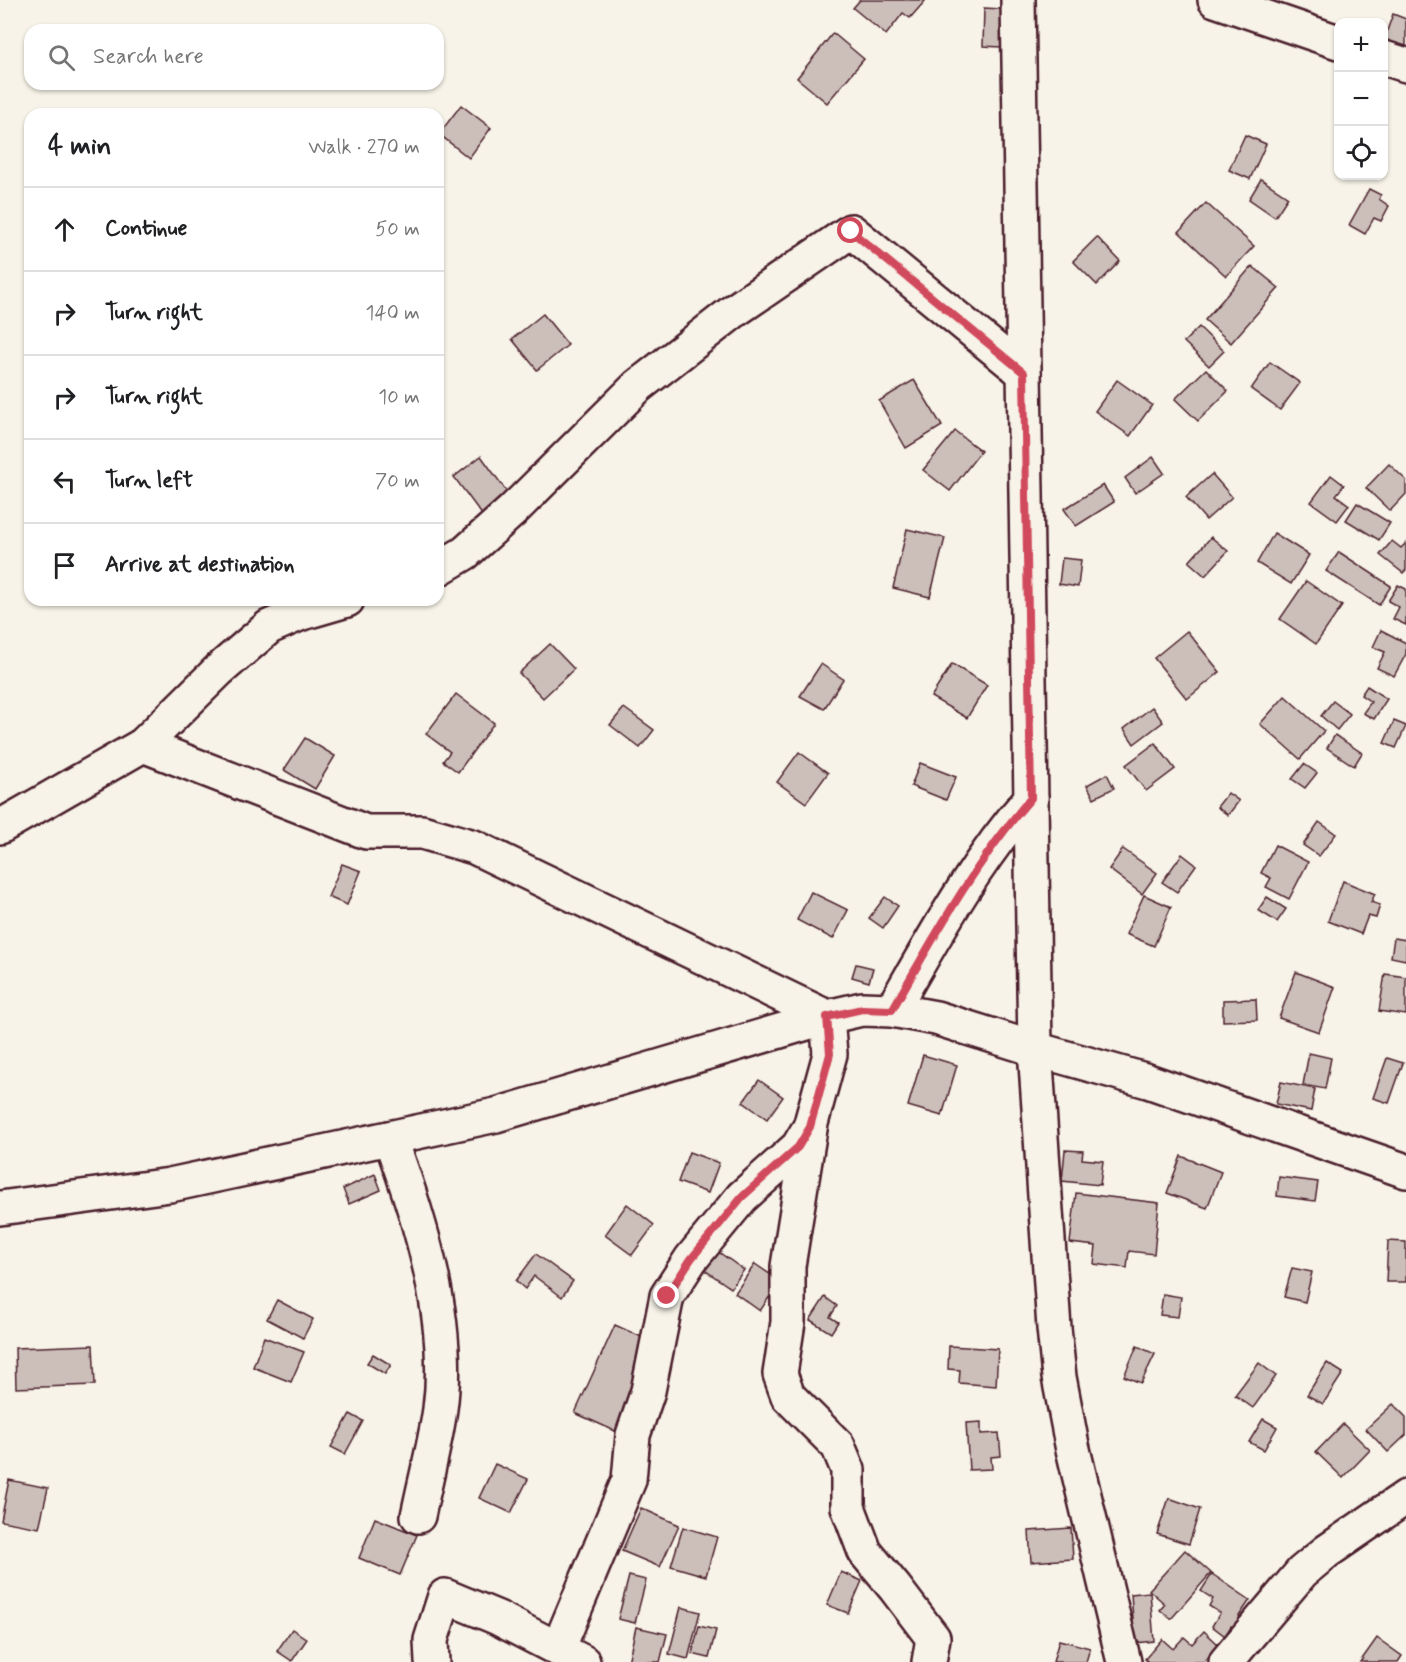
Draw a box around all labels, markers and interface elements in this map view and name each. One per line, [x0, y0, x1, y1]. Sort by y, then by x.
map controls [1334, 18, 1388, 180]
button: + [1334, 18, 1388, 72]
search box [24, 24, 444, 90]
icon: search [45, 41, 78, 74]
text: Search here [93, 43, 204, 71]
button: − [1334, 72, 1388, 126]
button: locate [1334, 126, 1388, 180]
text: 4 min [48, 130, 111, 164]
text: Walk · 270 m [308, 134, 420, 161]
icon: ahead [48, 213, 81, 246]
text: Continue [105, 215, 187, 243]
text: 50 m [375, 216, 420, 243]
route start [837, 217, 863, 243]
icon: right [48, 297, 81, 330]
text: Turn right [105, 299, 203, 327]
text: 140 m [366, 300, 420, 327]
icon: right [48, 381, 81, 414]
text: Turn right [105, 383, 203, 411]
text: 10 m [378, 384, 420, 411]
icon: left [48, 465, 81, 498]
text: Turn left [105, 467, 193, 495]
text: 70 m [375, 468, 420, 495]
icon: arrive [48, 549, 81, 582]
text: Arrive at destination [105, 551, 295, 579]
route end [653, 1282, 679, 1308]

